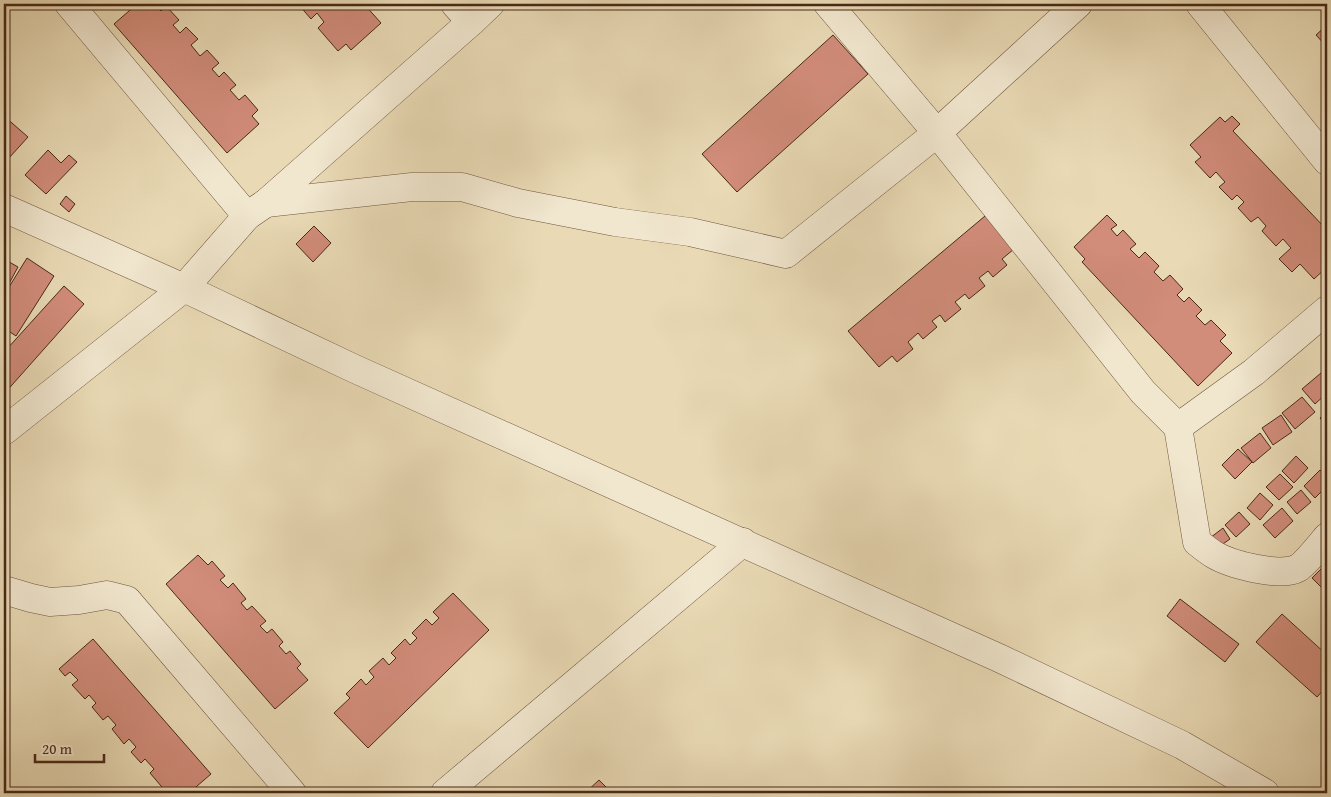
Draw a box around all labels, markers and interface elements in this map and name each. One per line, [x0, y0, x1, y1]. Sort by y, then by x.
scale bar [35, 732, 104, 764]
text: 20 m [42, 738, 73, 759]

